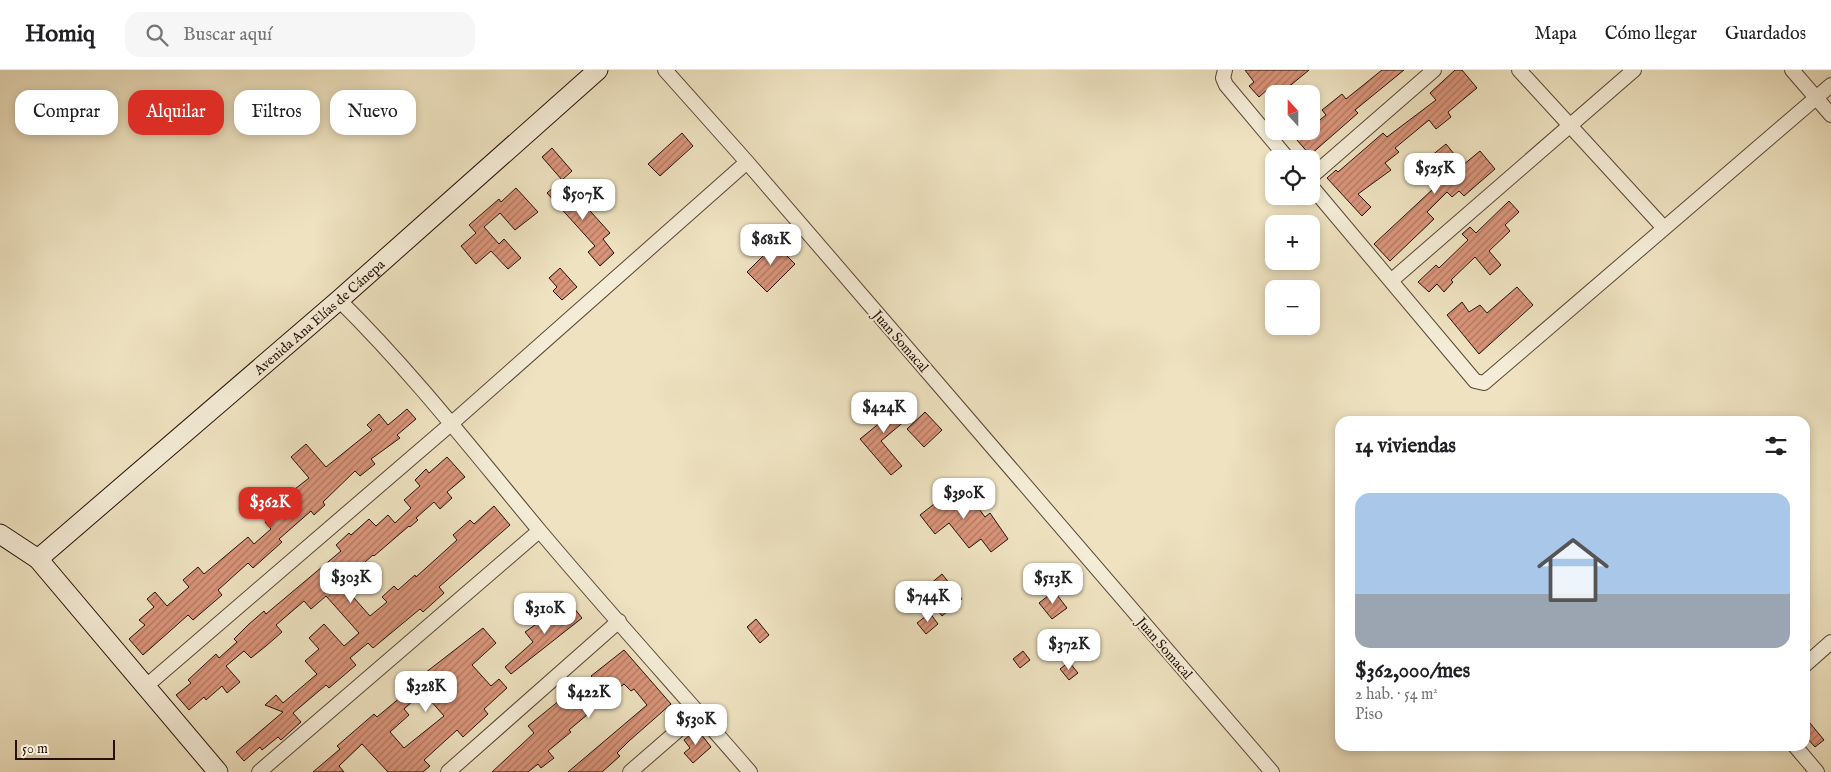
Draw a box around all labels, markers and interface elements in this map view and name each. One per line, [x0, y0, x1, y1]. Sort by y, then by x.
search box [125, 12, 475, 57]
text: Homiq [25, 19, 95, 50]
icon: search [143, 21, 171, 49]
text: Buscar aquí [183, 23, 272, 47]
text: Mapa [1534, 23, 1577, 46]
text: Cómo llegar [1605, 23, 1697, 46]
text: Guardados [1725, 23, 1806, 46]
north arrow [1265, 85, 1320, 140]
map controls [1265, 85, 1320, 335]
chip: Comprar [15, 90, 118, 135]
chip: Alquilar [128, 90, 224, 135]
chip: Filtros [234, 90, 320, 135]
chip: Nuevo [330, 90, 416, 135]
button: locate [1265, 150, 1320, 205]
pin: $525K [1400, 152, 1470, 195]
text: $525K [1415, 159, 1455, 179]
pin: $507K [548, 178, 618, 221]
text: $507K [562, 185, 604, 205]
button: + [1265, 215, 1320, 270]
pin: $681K [736, 224, 806, 266]
text: $681K [751, 230, 791, 250]
street label: Avenida Ana Elías de Cánepa [250, 255, 389, 380]
button: − [1265, 280, 1320, 335]
street label: Juan Somacal [867, 305, 932, 377]
pin: $424K [849, 392, 919, 434]
text: $424K [862, 398, 906, 418]
icon: filters [1762, 432, 1790, 460]
text: 14 viviendas [1355, 433, 1456, 460]
pin: $390K [929, 478, 999, 520]
text: $390K [943, 484, 985, 504]
pin: $362K [235, 486, 305, 529]
text: $362K [250, 493, 290, 513]
icon: home [1528, 525, 1618, 615]
pin: $303K [316, 562, 386, 604]
pin: $513K [1018, 562, 1088, 605]
text: $303K [331, 568, 371, 588]
text: $513K [1034, 569, 1072, 589]
pin: $744K [893, 580, 963, 623]
text: $744K [906, 587, 950, 607]
pin: $310K [510, 592, 580, 635]
text: $310K [525, 599, 565, 619]
street label: Juan Somacal [1131, 612, 1196, 684]
pin: $372K [1034, 628, 1104, 671]
text: $372K [1048, 635, 1090, 655]
text: $362,000/mes [1355, 658, 1470, 685]
pin: $328K [391, 670, 461, 713]
pin: $422K [554, 676, 624, 719]
text: $328K [406, 677, 446, 697]
text: $422K [567, 683, 611, 703]
text: 2 hab. · 54 m² [1355, 685, 1438, 705]
pin: $530K [661, 704, 731, 746]
text: Piso [1355, 705, 1383, 725]
text: $530K [676, 710, 716, 730]
scale bar [15, 737, 115, 760]
text: 50 m [22, 740, 48, 758]

